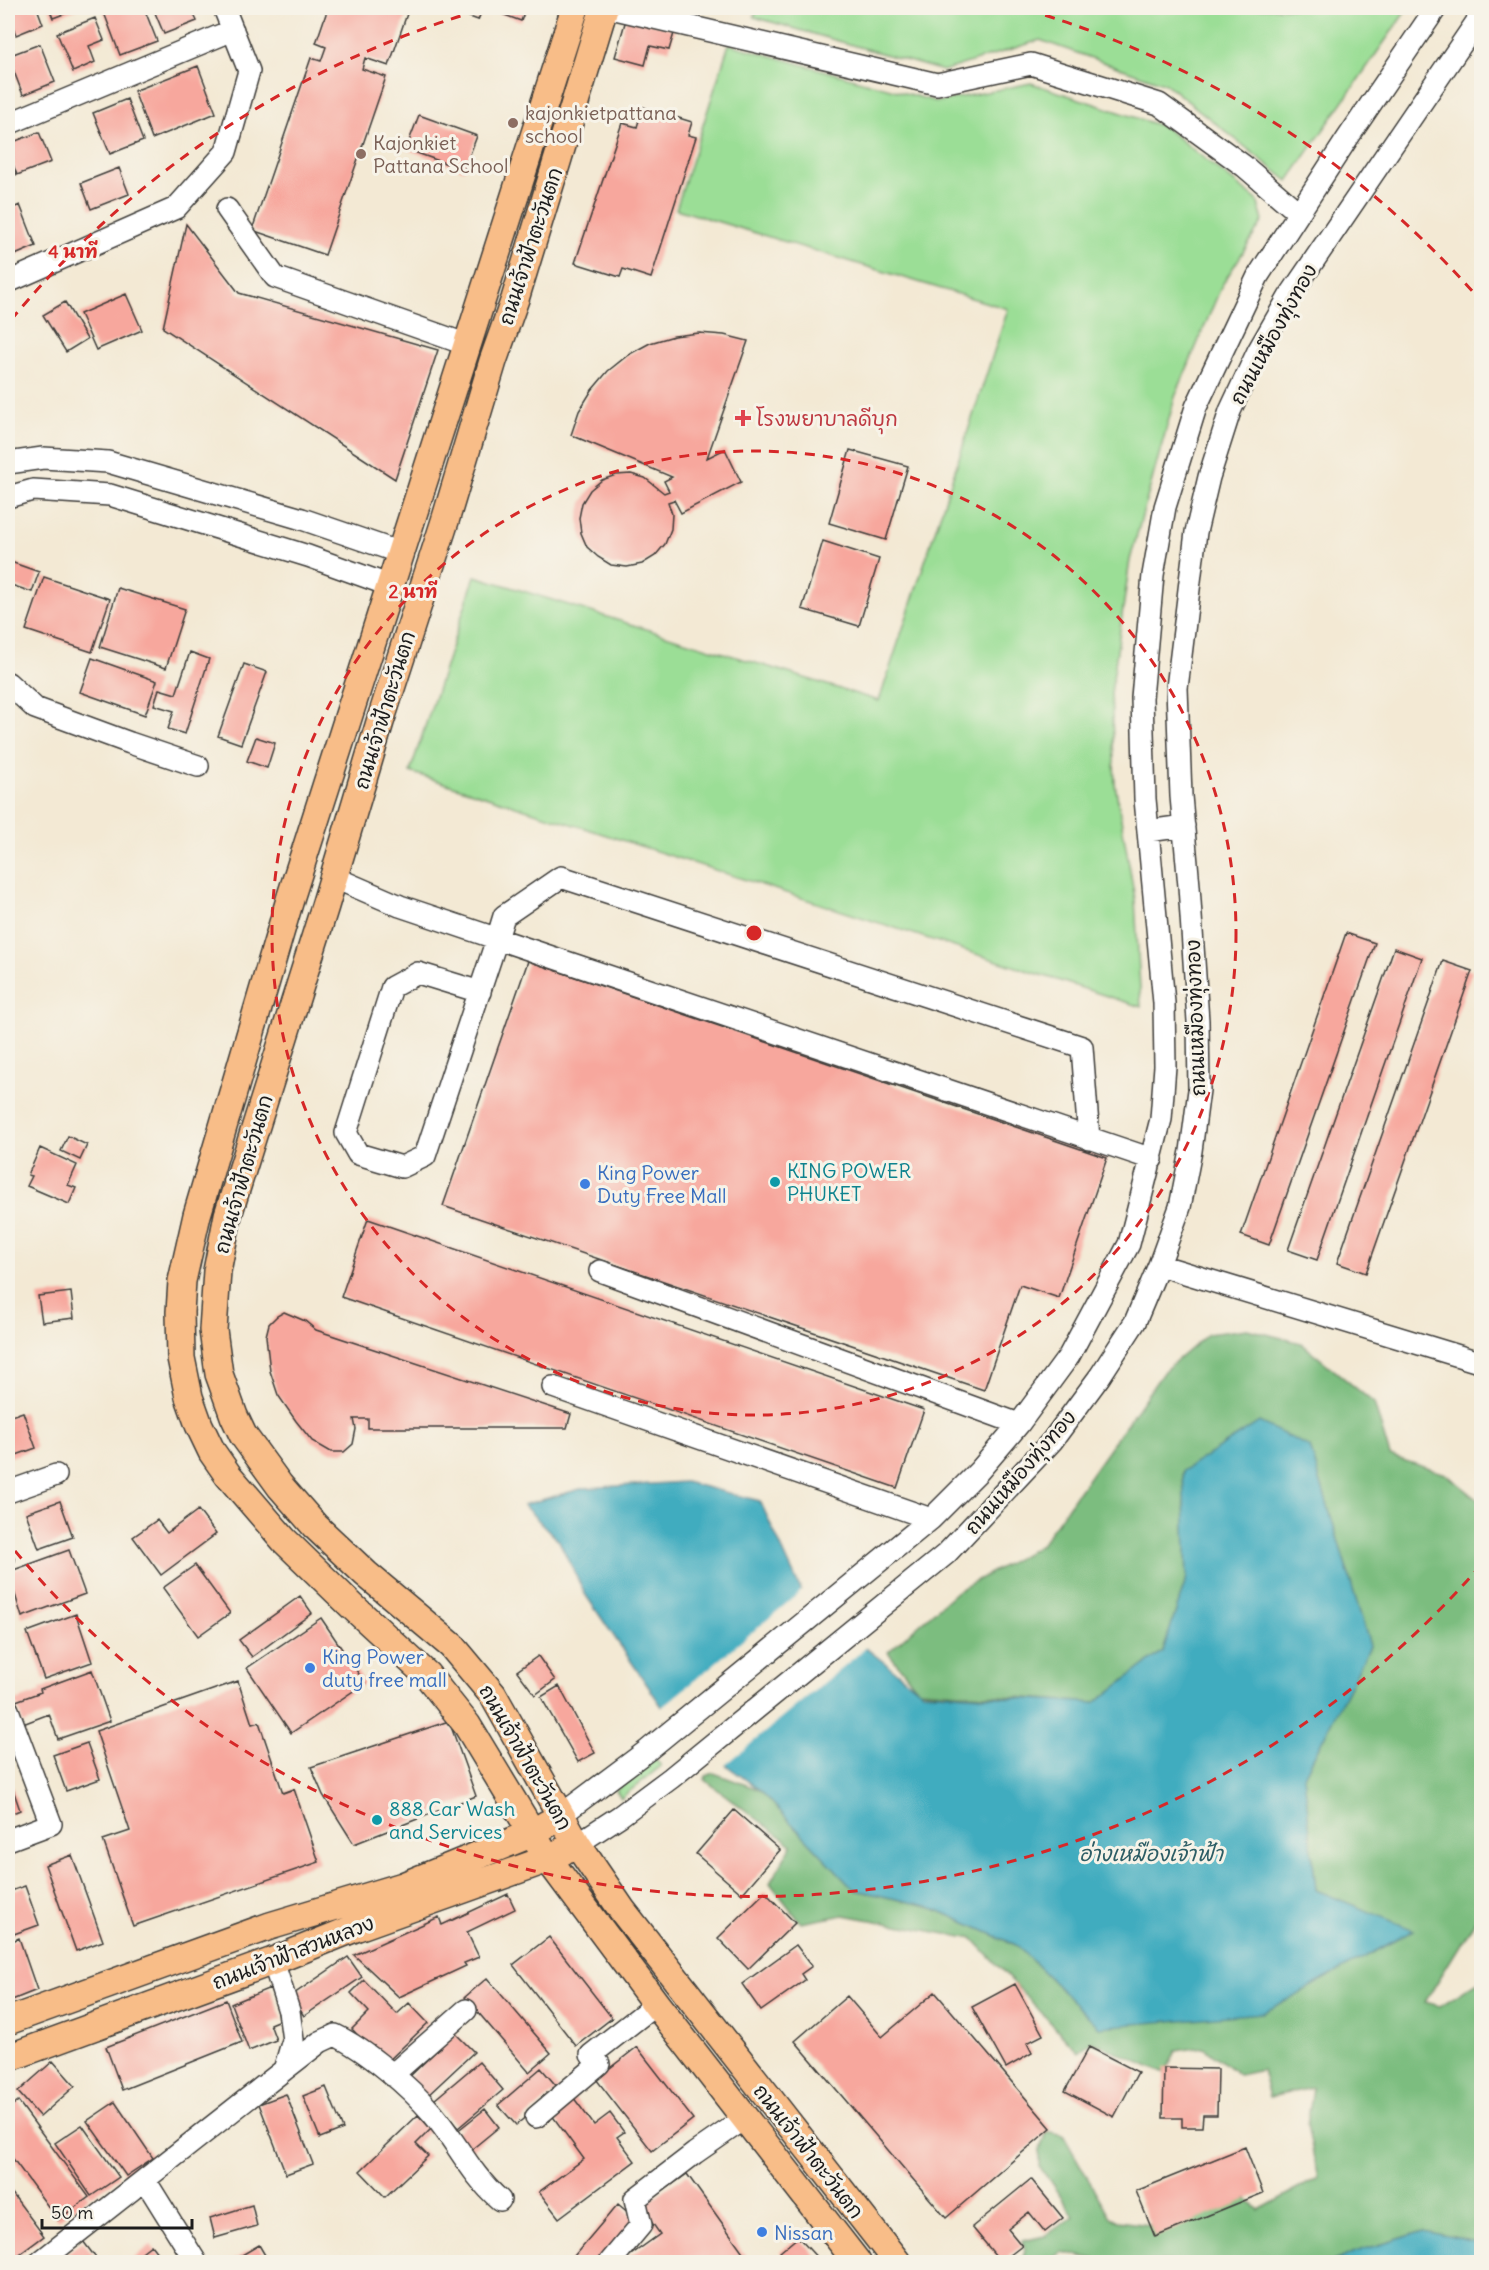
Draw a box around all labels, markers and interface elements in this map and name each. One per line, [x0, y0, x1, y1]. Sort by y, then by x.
place label: kajonkietpattana school [525, 100, 677, 148]
marker: kajonkietpattana school [506, 116, 520, 130]
place label: Kajonkiet Pattana School [373, 130, 508, 178]
marker: Kajonkiet Pattana School [354, 147, 368, 161]
street label: ถนนเจ้าฟ้าตะวันตก [492, 164, 567, 328]
text: 4 นาที [48, 240, 98, 263]
street label: ถนนเหมืองทุ่งทอง [1224, 259, 1325, 411]
place label: โรงพยาบาลดีบุก [756, 406, 898, 435]
marker: โรงพยาบาลดีบุก [734, 409, 752, 427]
text: 2 นาที [389, 580, 438, 603]
street label: ถนนเจ้าฟ้าตะวันตก [347, 628, 420, 792]
centre of rings [744, 923, 764, 943]
street label: ถนนเหมืองทุ่งทอง [1180, 939, 1214, 1097]
street label: ถนนเจ้าฟ้าตะวันตก [207, 1091, 278, 1256]
place label: KING POWER PHUKET [787, 1158, 911, 1206]
place label: King Power Duty Free Mall [597, 1160, 727, 1208]
marker: KING POWER PHUKET [768, 1175, 782, 1189]
marker: King Power Duty Free Mall [578, 1177, 592, 1191]
street label: ถนนเหมืองทุ่งทอง [959, 1405, 1084, 1542]
place label: King Power duty free mall [322, 1644, 447, 1692]
marker: King Power duty free mall [303, 1661, 317, 1675]
street label: ถนนเจ้าฟ้าตะวันตก [474, 1679, 579, 1834]
place label: 888 Car Wash and Services [389, 1796, 515, 1844]
marker: 888 Car Wash and Services [370, 1813, 384, 1827]
water label: อ่างเหมืองเจ้าฟ้า [1079, 1840, 1225, 1867]
street label: ถนนเจ้าฟ้าสวนหลวง [208, 1909, 377, 1994]
street label: ถนนเจ้าฟ้าตะวันตก [749, 2078, 870, 2223]
scale bar [42, 2192, 192, 2230]
text: 50 m [51, 2201, 93, 2224]
place label: Nissan [774, 2220, 833, 2245]
marker: Nissan [755, 2225, 769, 2239]

